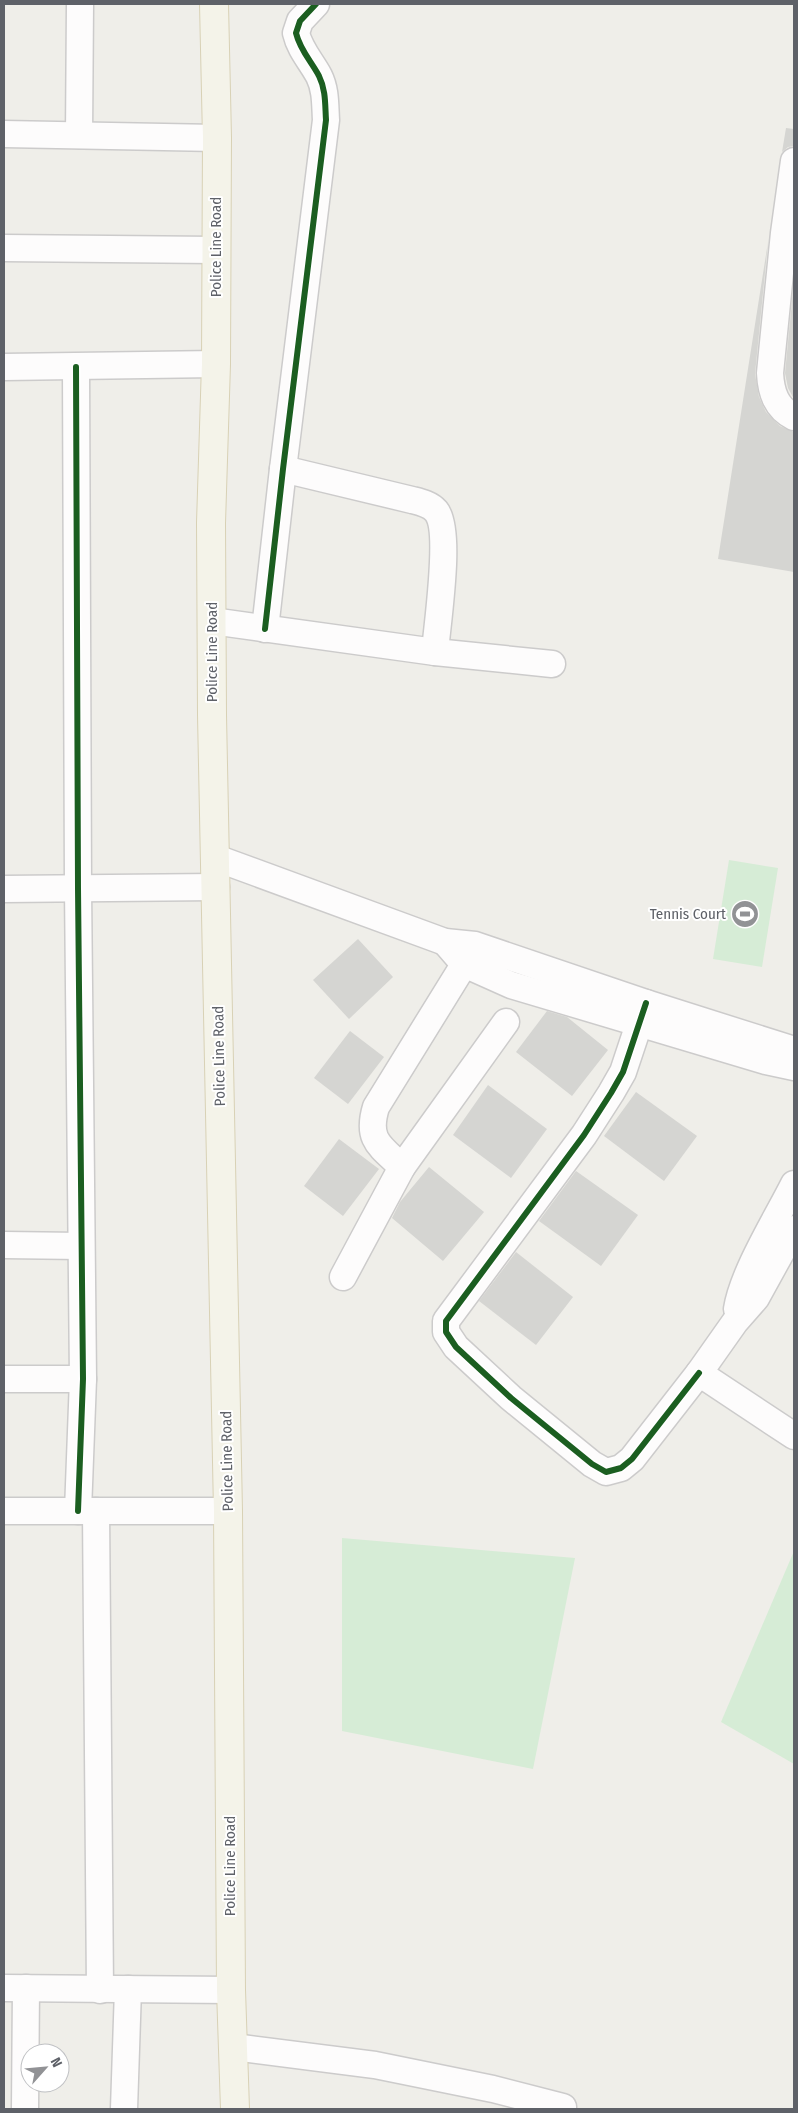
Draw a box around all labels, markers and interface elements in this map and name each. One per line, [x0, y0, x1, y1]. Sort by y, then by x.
street label: Police Line Road [207, 197, 225, 297]
street label: Police Line Road [203, 602, 221, 702]
sports icon: Tennis Court [730, 899, 760, 929]
place label: Tennis Court [650, 905, 726, 923]
street label: Police Line Road [209, 1006, 229, 1106]
street label: Police Line Road [217, 1411, 237, 1511]
street label: Police Line Road [221, 1816, 239, 1916]
north arrow [20, 2043, 70, 2093]
text: N [47, 2055, 66, 2070]

